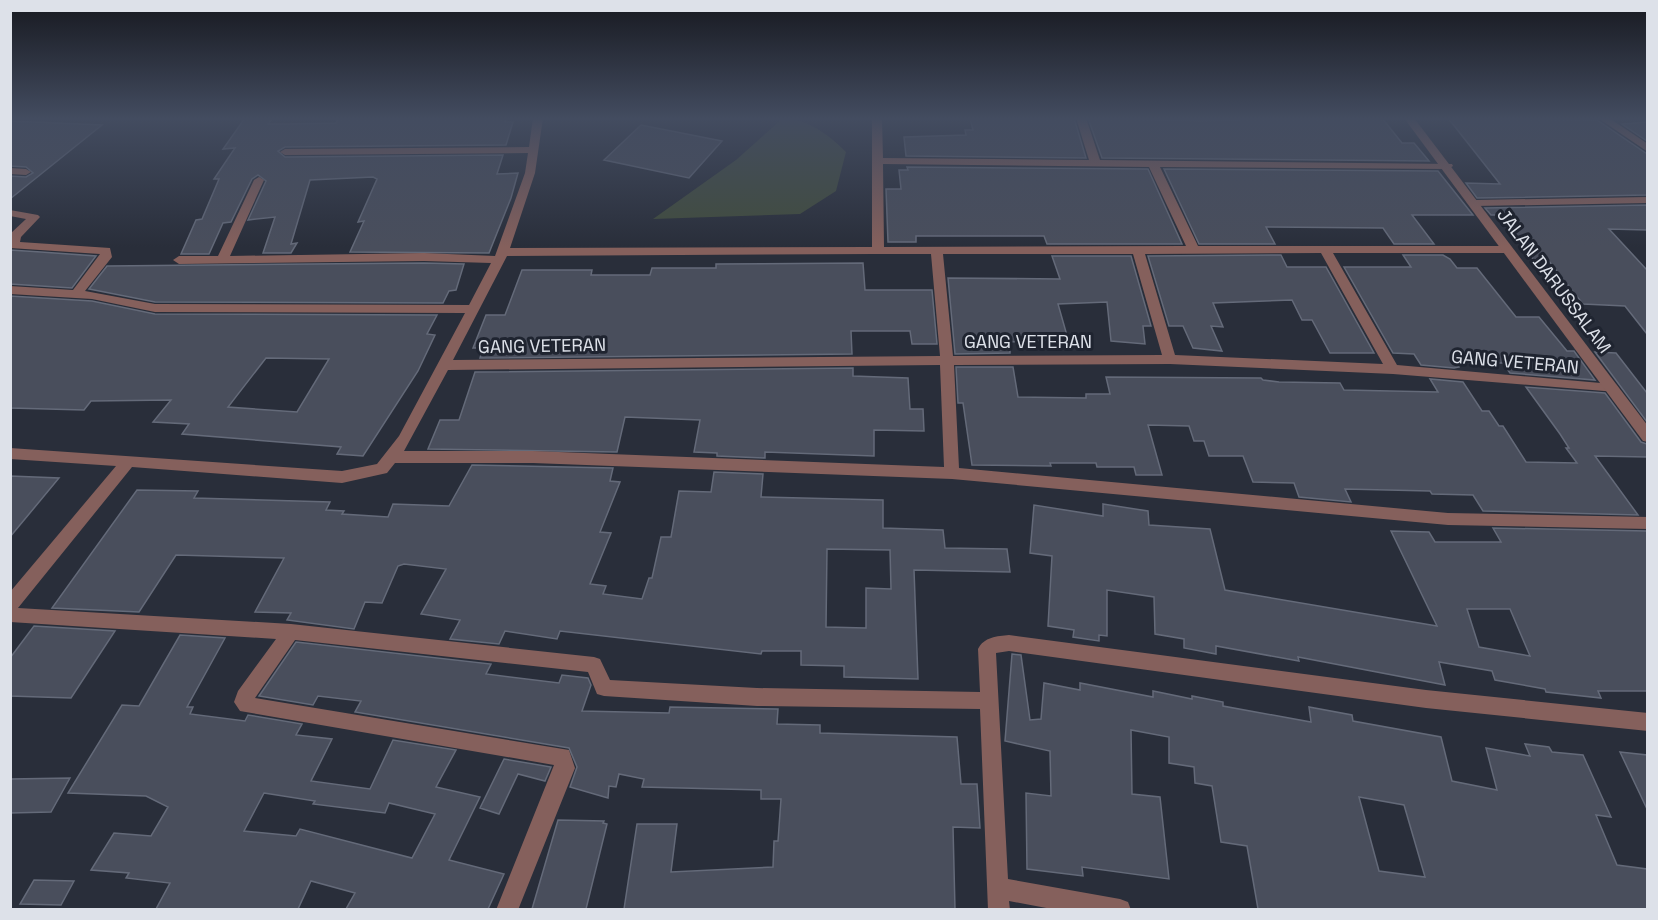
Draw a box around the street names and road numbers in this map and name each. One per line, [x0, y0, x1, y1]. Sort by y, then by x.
street label: JALAN DARUSSALAM [1492, 204, 1616, 358]
street label: GANG VETERAN [964, 330, 1092, 353]
street label: GANG VETERAN [478, 333, 606, 358]
street label: GANG VETERAN [1450, 344, 1580, 379]

